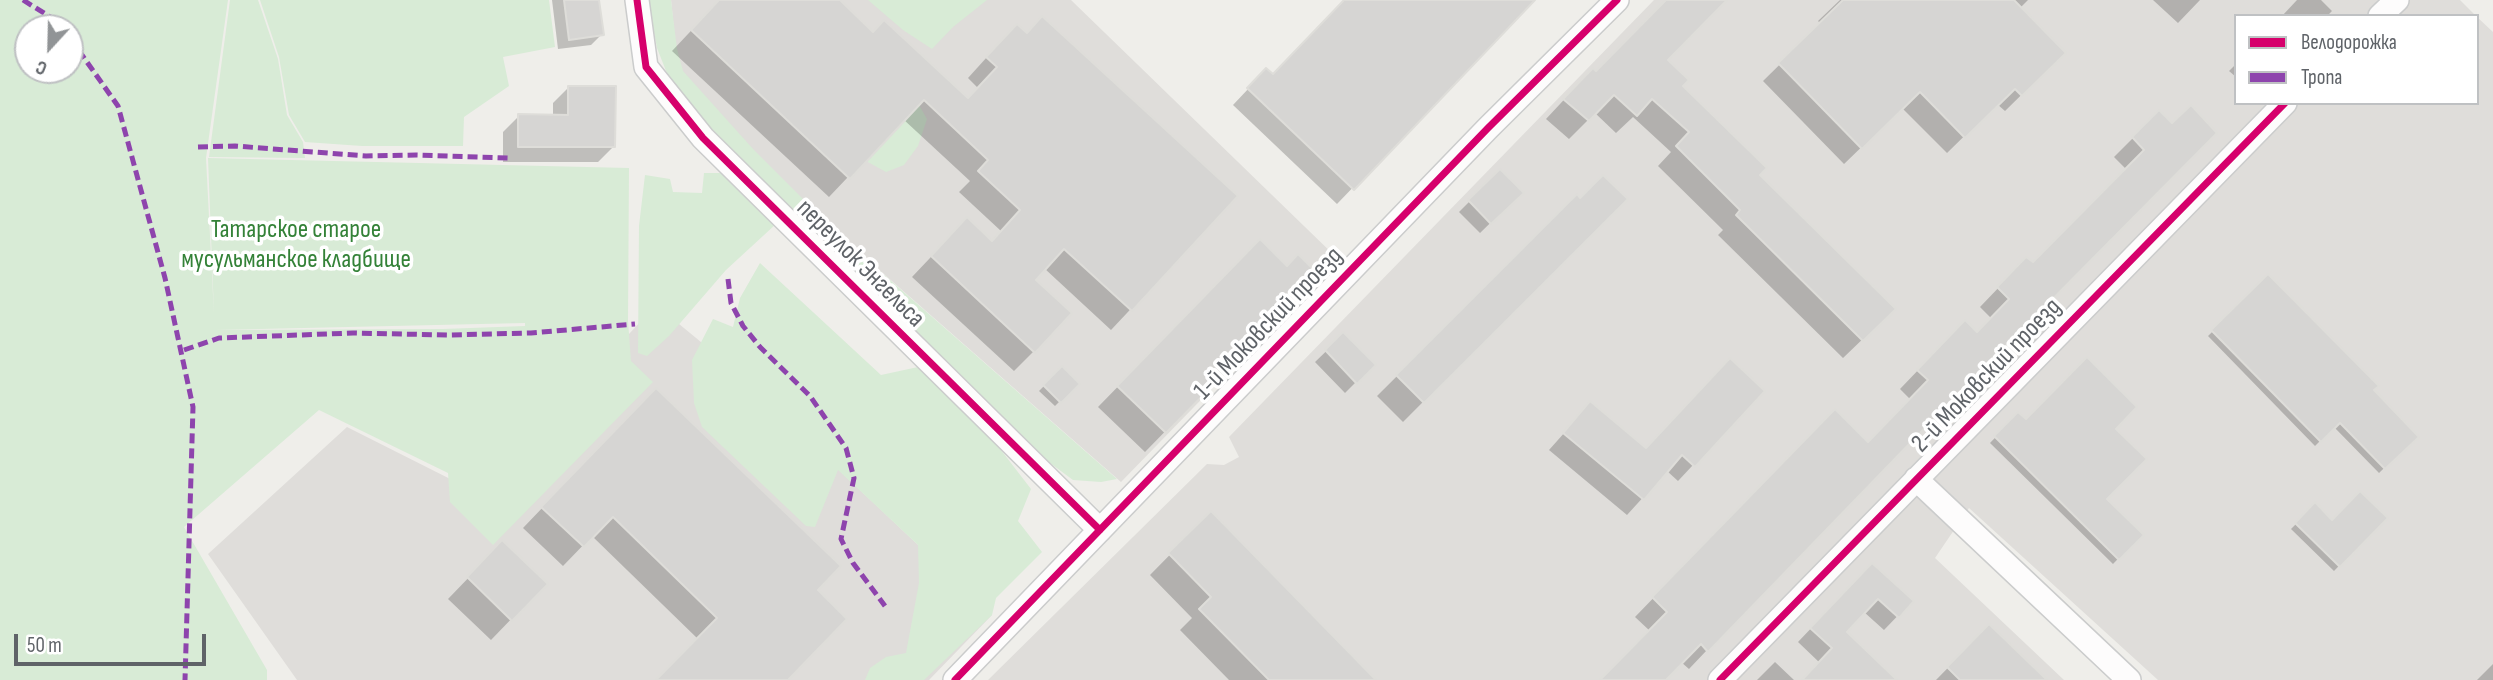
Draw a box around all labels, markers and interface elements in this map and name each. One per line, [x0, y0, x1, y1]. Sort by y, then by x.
north arrow [14, 14, 84, 84]
legend [2234, 14, 2479, 105]
text: Велодорожка [2301, 30, 2397, 55]
text: С [33, 55, 51, 80]
text: Тропа [2301, 65, 2342, 90]
street label: переулок Энгельса [789, 193, 931, 335]
park label: Татарское старое мусульманское кладбище [181, 214, 411, 276]
street label: 1-й Моковский проезд [1188, 241, 1350, 407]
street label: 2-й Моковский проезд [1906, 292, 2068, 460]
scale bar [18, 620, 210, 664]
text: 50 m [27, 633, 62, 658]

